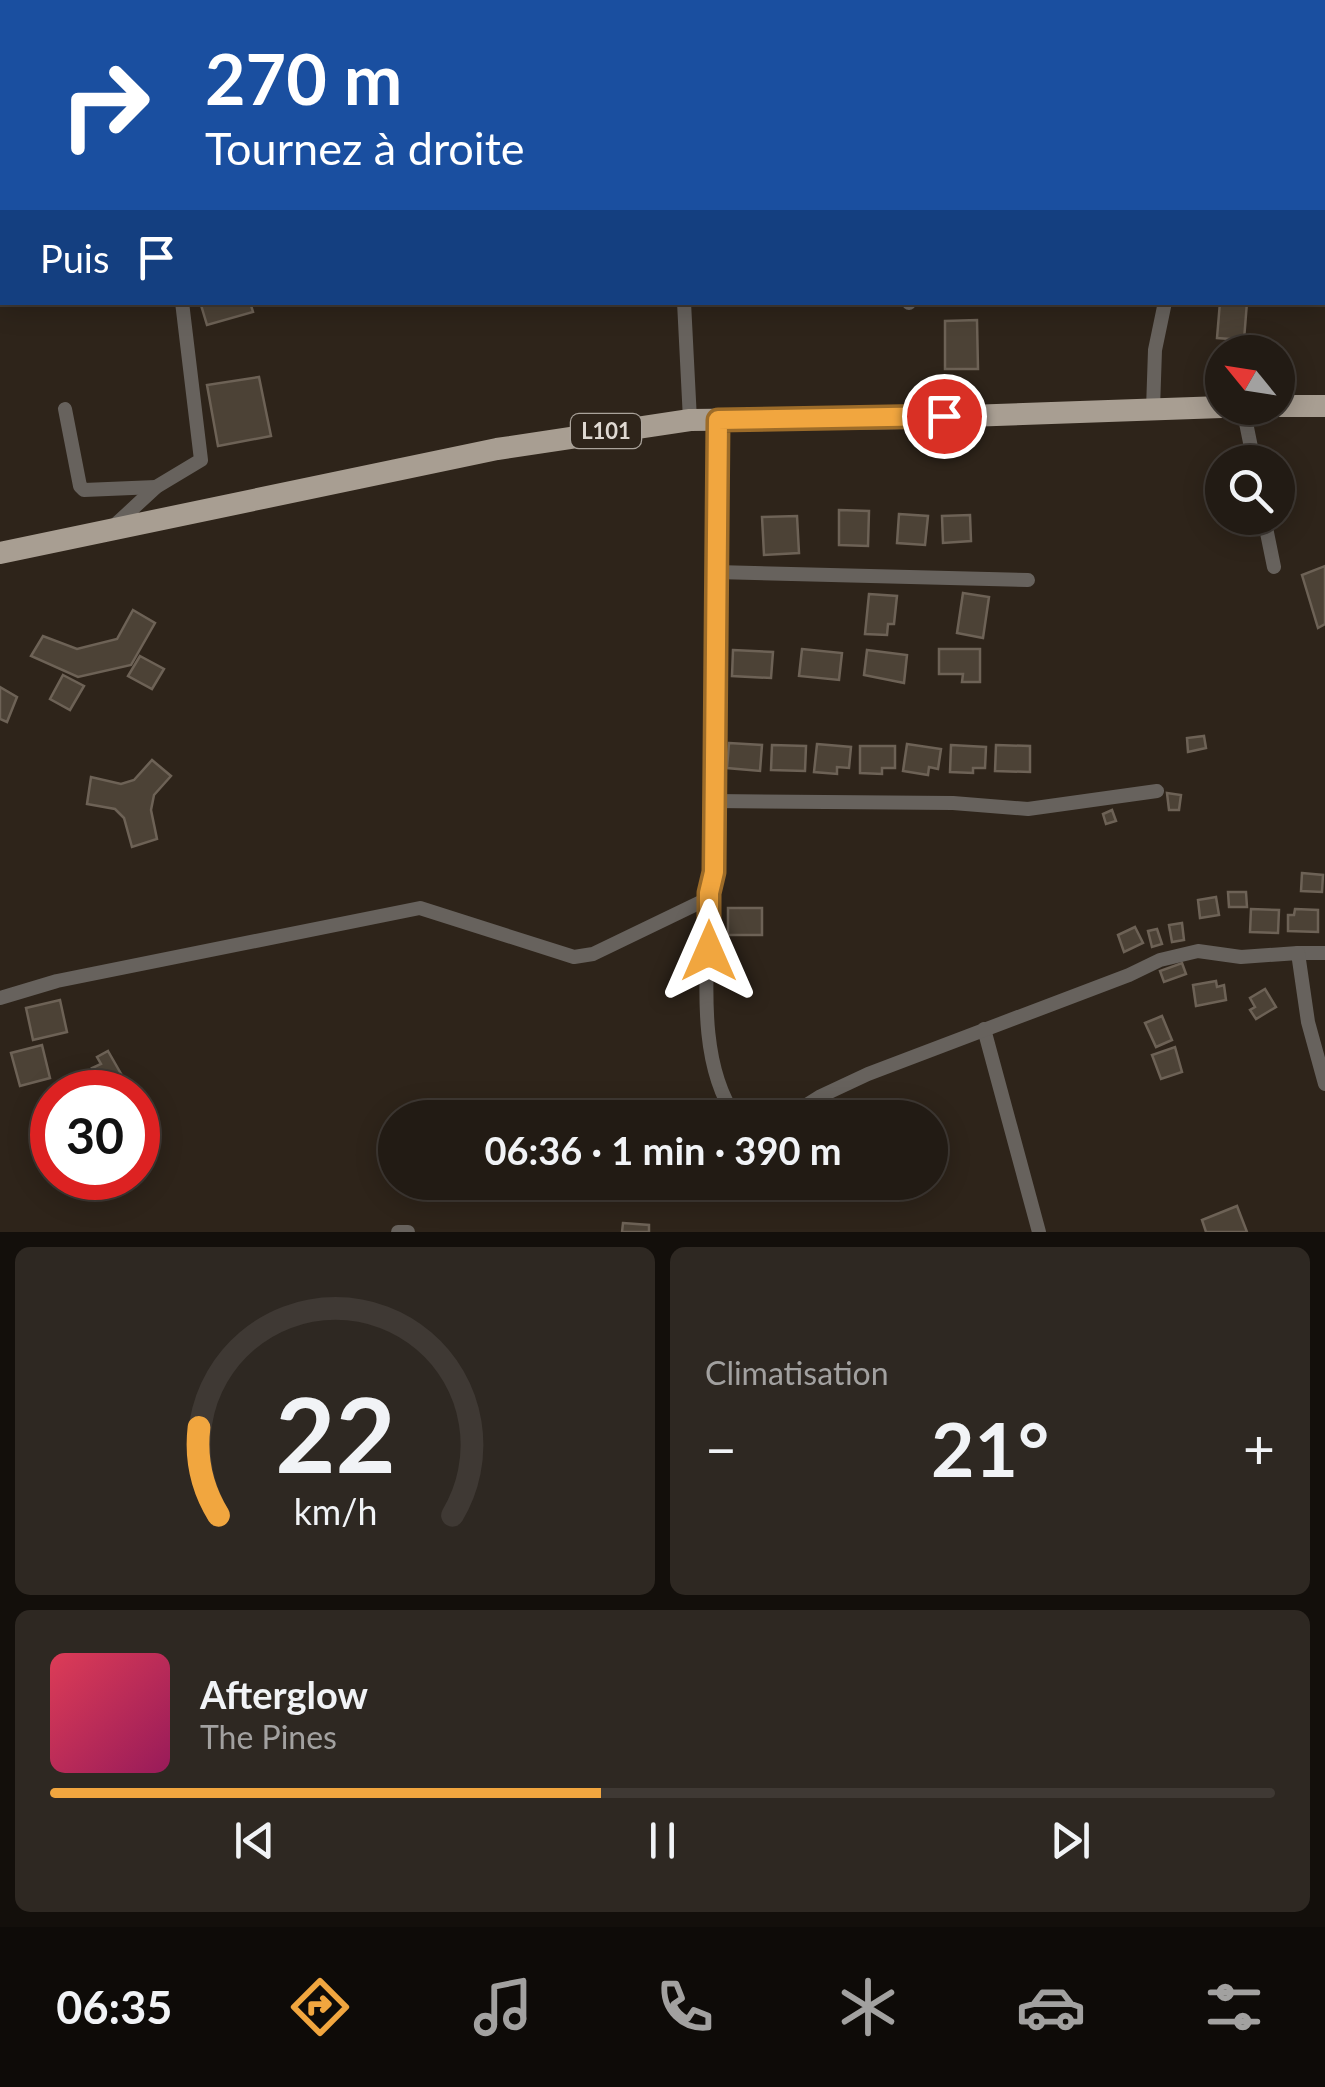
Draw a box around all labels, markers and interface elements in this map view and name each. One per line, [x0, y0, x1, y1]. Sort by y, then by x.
text: 270 m [205, 36, 402, 120]
icon: right [40, 40, 170, 170]
text: Tournez à droite [205, 121, 524, 175]
icon: arrive [129, 230, 184, 285]
text: Puis [40, 235, 109, 281]
north arrow [1205, 335, 1295, 425]
map controls [1205, 335, 1295, 535]
pin [902, 374, 987, 459]
icon: arrive [917, 389, 972, 444]
road number: L101 [571, 414, 641, 448]
button: search [1205, 445, 1295, 535]
position arrow [657, 899, 761, 1003]
speed limit sign: 30 [30, 1070, 160, 1200]
text: 06:36 · 1 min · 390 m [484, 1127, 842, 1173]
text: Climatisation [705, 1353, 889, 1392]
text: 22 [275, 1370, 395, 1495]
text: 21° [931, 1403, 1049, 1493]
text: − [705, 1415, 737, 1481]
text: + [1243, 1415, 1275, 1481]
text: km/h [293, 1490, 377, 1533]
text: Afterglow [200, 1671, 368, 1717]
text: The Pines [200, 1717, 337, 1756]
icon: previous [227, 1813, 282, 1868]
icon: pause [635, 1813, 690, 1868]
icon: next [1043, 1813, 1098, 1868]
icon: directions [285, 1972, 355, 2042]
icon: music [468, 1972, 538, 2042]
icon: phone [650, 1972, 720, 2042]
icon: climate [833, 1972, 903, 2042]
icon: car [1016, 1972, 1086, 2042]
icon: filters [1199, 1972, 1269, 2042]
text: 06:35 [56, 1980, 172, 2034]

